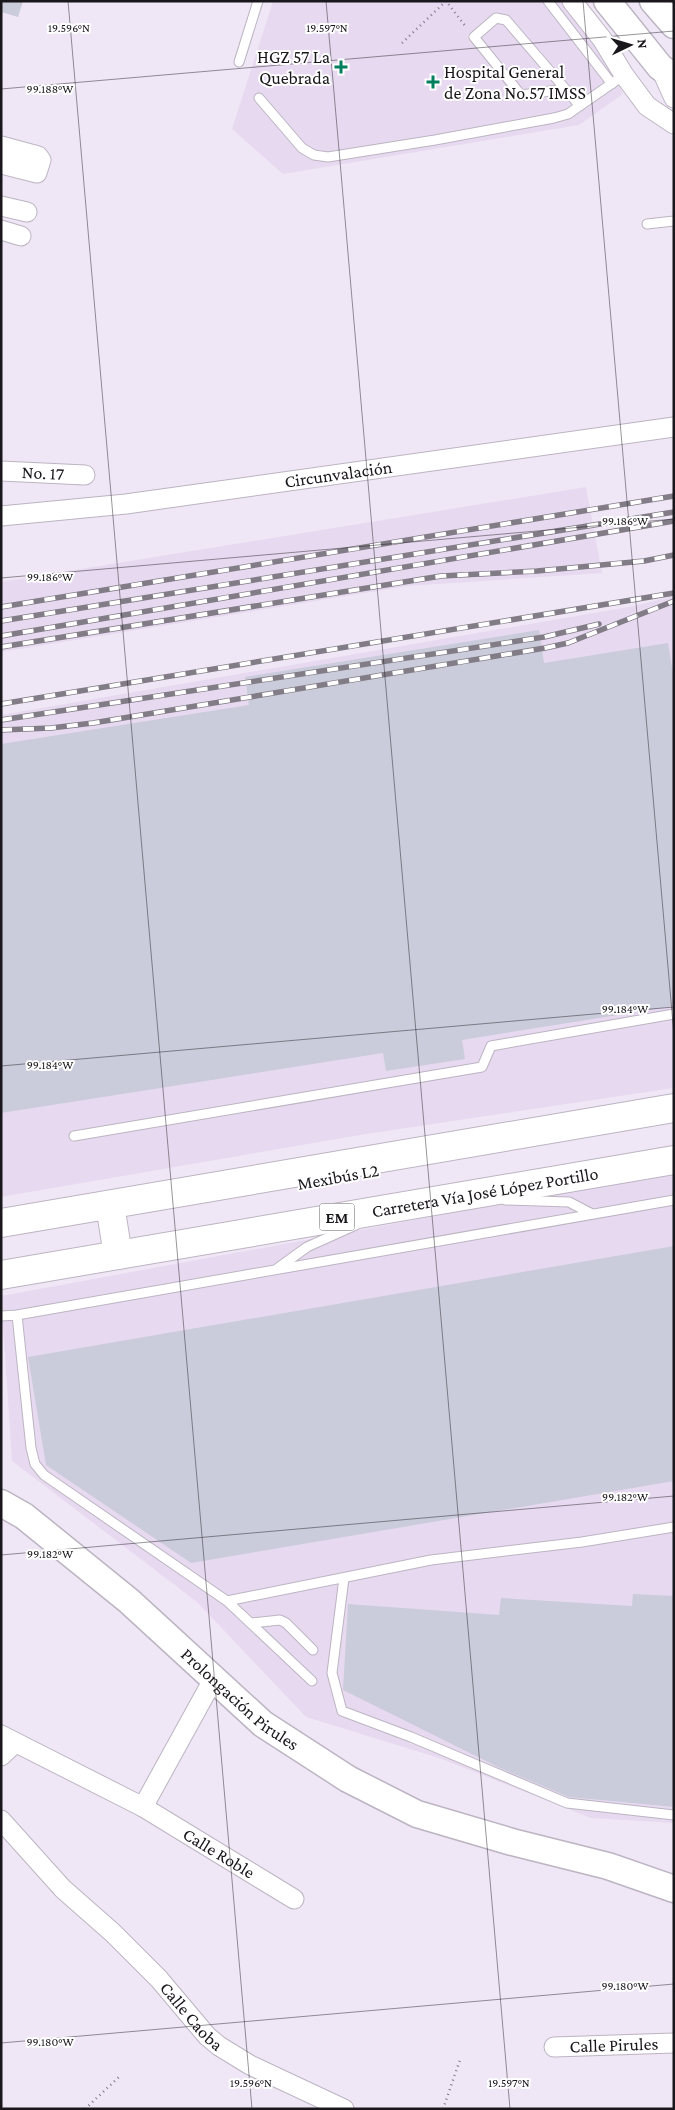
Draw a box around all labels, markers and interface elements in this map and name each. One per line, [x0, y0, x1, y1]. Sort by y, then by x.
north arrow [605, 20, 655, 70]
text: 19.596°N [48, 21, 90, 35]
text: 19.597°N [306, 21, 348, 35]
text: N [635, 38, 651, 50]
place label: HGZ 57 La Quebrada [257, 47, 330, 88]
marker: HGZ 57 La Quebrada [334, 60, 348, 74]
place label: Hospital General de Zona No.57 IMSS [444, 62, 586, 103]
marker: Hospital General de Zona No.57 IMSS [426, 75, 440, 89]
text: 99.188°W [27, 82, 73, 96]
street label: Circunvalación [283, 457, 394, 492]
street label: No. 17 [21, 462, 64, 484]
text: 99.186°W [602, 514, 648, 528]
text: 99.186°W [27, 570, 73, 584]
text: 99.184°W [602, 1002, 648, 1016]
text: 99.184°W [27, 1058, 73, 1072]
street label: Mexibús L2 [296, 1160, 380, 1194]
street label: Carretera Vía José López Portillo [370, 1163, 600, 1221]
road number: EM [320, 1204, 354, 1230]
text: 99.182°W [602, 1490, 648, 1504]
text: 99.182°W [27, 1547, 73, 1561]
street label: Prolongación Pirules [177, 1644, 302, 1754]
street label: Calle Roble [179, 1824, 258, 1883]
street label: Calle Caoba [156, 1978, 227, 2055]
text: 99.180°W [601, 1979, 649, 1993]
street label: Calle Pirules [569, 2034, 659, 2056]
text: 99.180°W [26, 2035, 74, 2049]
text: 19.596°N [230, 2076, 272, 2090]
text: 19.597°N [488, 2076, 530, 2090]

